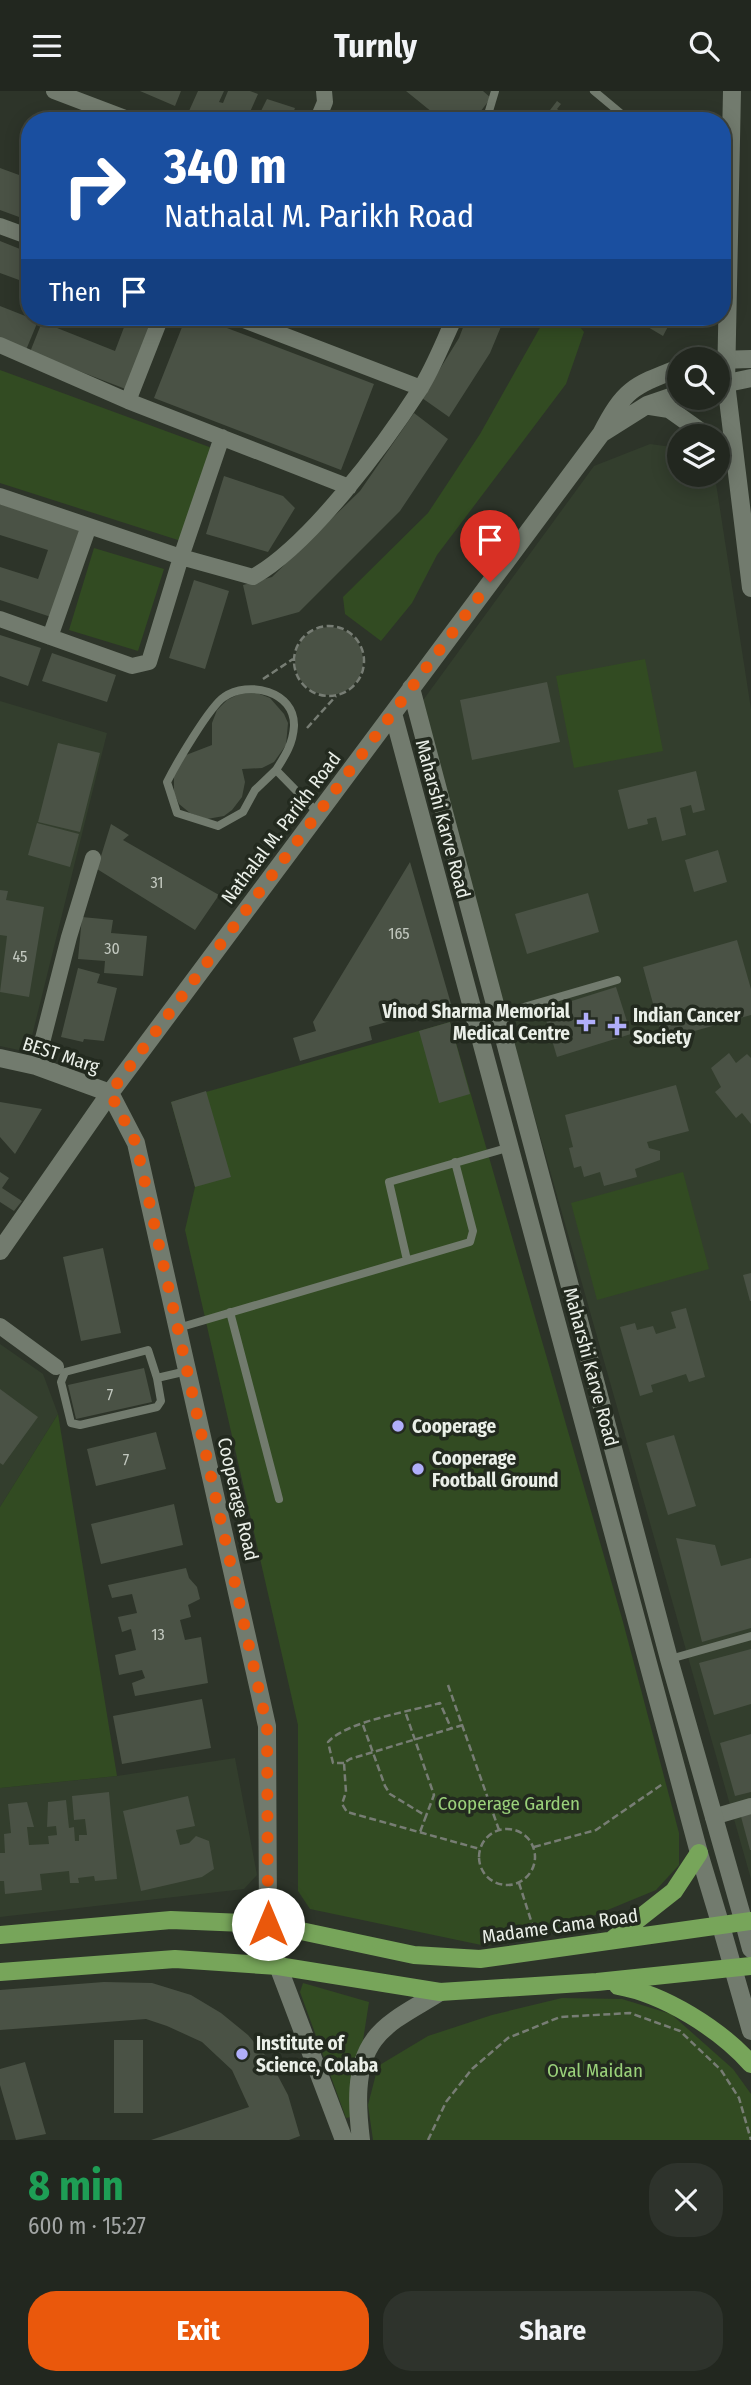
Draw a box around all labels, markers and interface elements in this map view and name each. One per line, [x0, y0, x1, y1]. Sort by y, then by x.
icon: menu [28, 27, 66, 65]
text: Turnly [334, 27, 417, 65]
icon: search [685, 27, 723, 65]
text: 340 m [164, 137, 287, 196]
icon: right [49, 140, 140, 231]
text: Nathalal M. Parikh Road [164, 197, 474, 235]
icon: arrive [115, 273, 153, 311]
text: Then [49, 277, 101, 308]
map controls [667, 347, 730, 487]
button: search [667, 347, 730, 410]
button: layers [667, 424, 730, 487]
pin [460, 510, 520, 582]
icon: arrive [471, 521, 509, 559]
street label: Maharshi Karve Road [411, 737, 475, 901]
street label: Nathalal M. Parikh Road [216, 748, 346, 908]
house number: 31 [150, 873, 164, 892]
house number: 165 [388, 924, 410, 943]
house number: 30 [104, 939, 120, 958]
house number: 45 [13, 947, 27, 966]
place label: Vinod Sharma Memorial Medical Centre [381, 1000, 571, 1045]
place label: Indian Cancer Society [633, 1004, 741, 1049]
marker: Vinod Sharma Memorial Medical Centre [576, 1012, 596, 1032]
marker: Indian Cancer Society [607, 1016, 627, 1036]
street label: BEST Marg [20, 1032, 102, 1078]
street label: Maharshi Karve Road [559, 1285, 623, 1449]
house number: 7 [107, 1385, 114, 1404]
place label: Cooperage [412, 1415, 496, 1438]
marker: Cooperage [390, 1418, 406, 1434]
street label: Cooperage Road [213, 1435, 263, 1563]
place label: Cooperage Football Ground [432, 1447, 558, 1492]
house number: 7 [123, 1450, 130, 1469]
marker: Cooperage Football Ground [410, 1461, 426, 1477]
house number: 13 [151, 1625, 165, 1644]
park label: Cooperage Garden [438, 1792, 580, 1815]
position arrow [231, 1887, 305, 1961]
street label: Madame Cama Road [481, 1904, 639, 1948]
place label: Institute of Science, Colaba [256, 2032, 378, 2077]
marker: Institute of Science, Colaba [234, 2046, 250, 2062]
park label: Oval Maidan [547, 2059, 643, 2082]
text: 8 min [28, 2161, 124, 2211]
button: close [649, 2163, 723, 2237]
text: 600 m · 15:27 [28, 2212, 146, 2240]
button: Exit [28, 2291, 369, 2371]
button: Share [383, 2291, 723, 2371]

